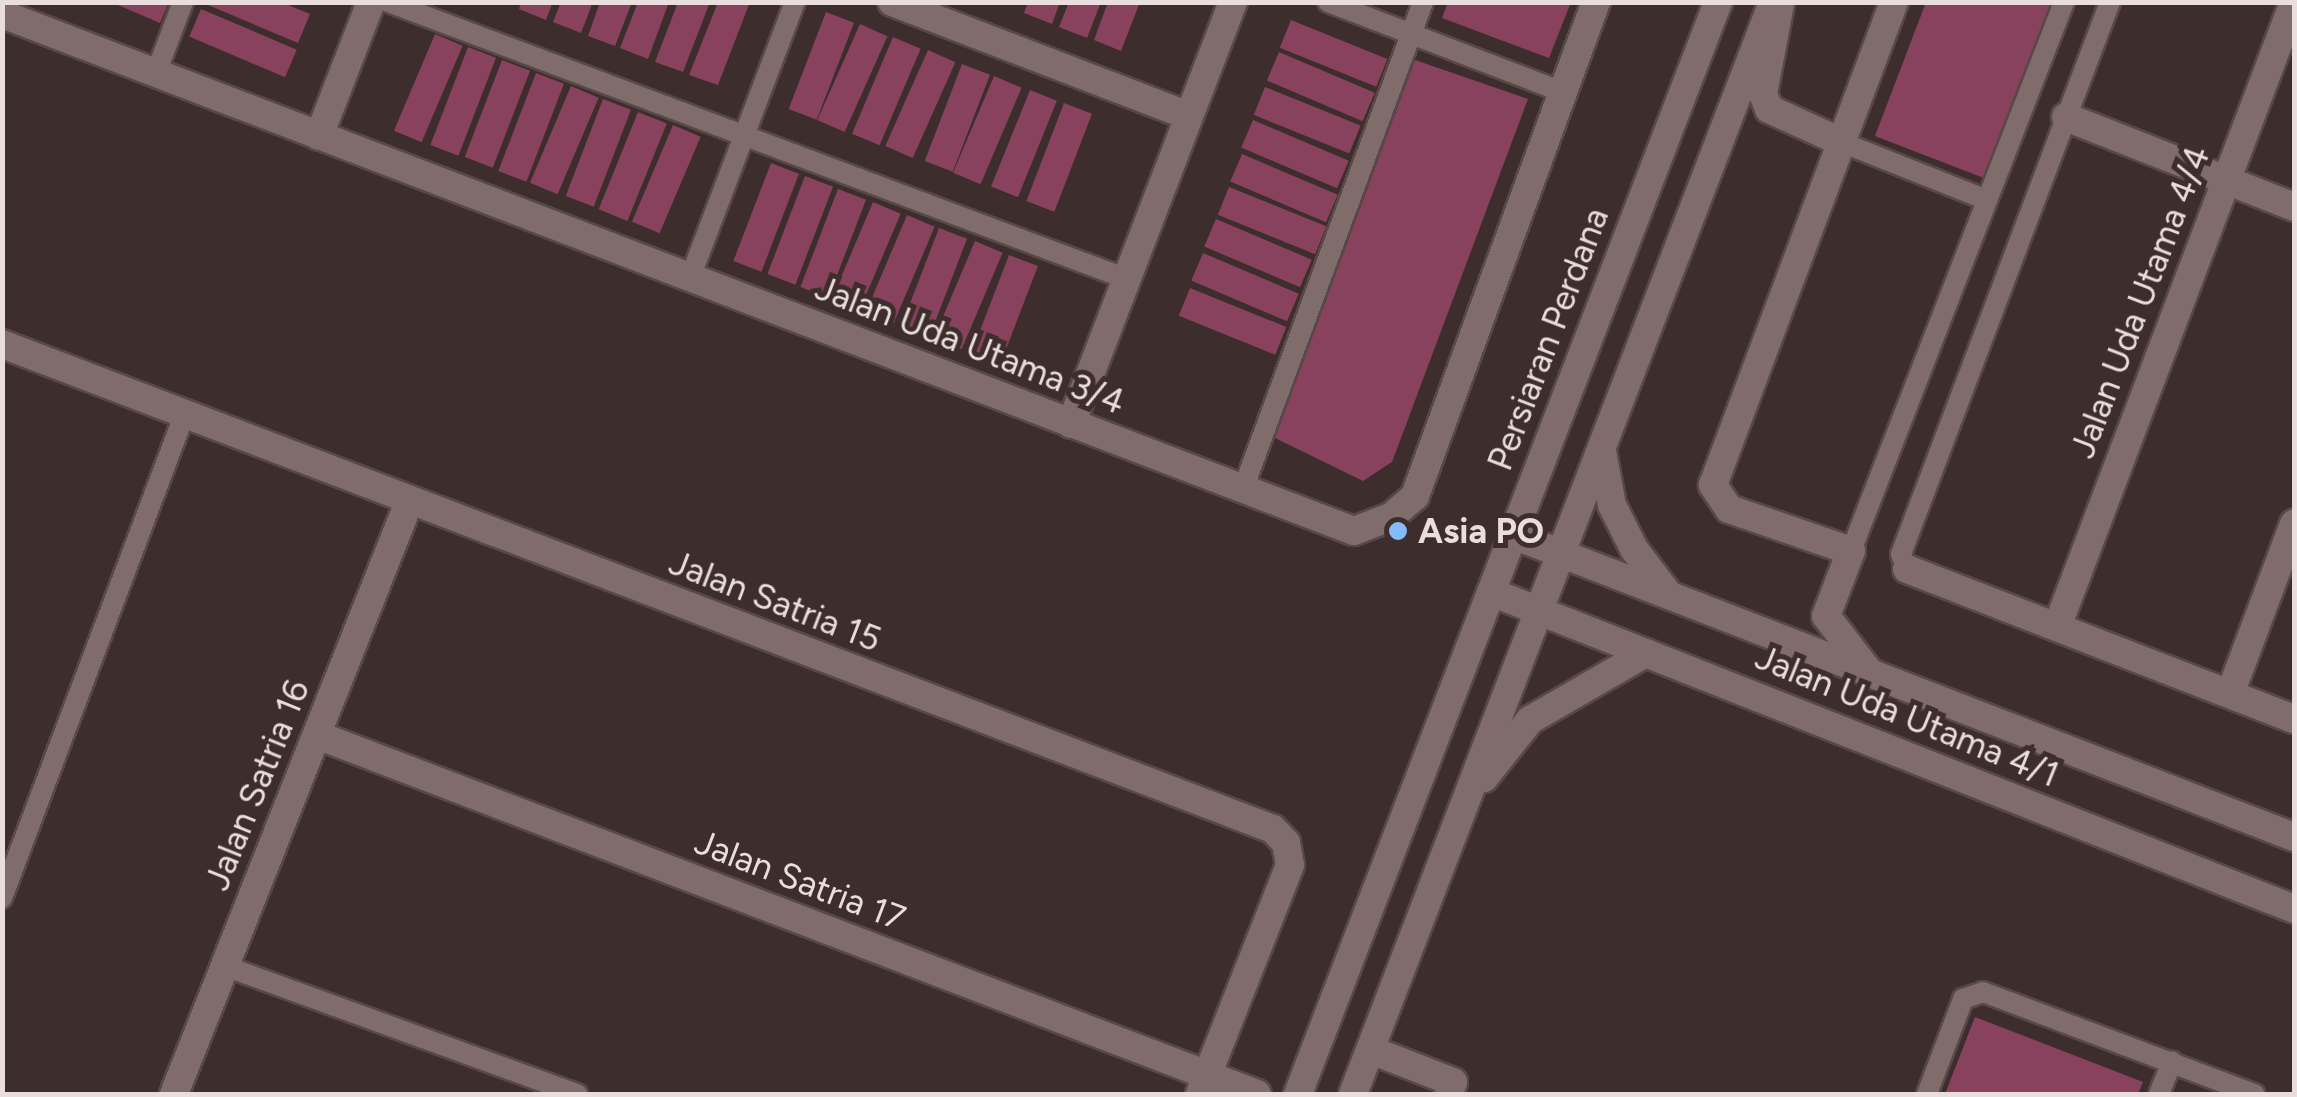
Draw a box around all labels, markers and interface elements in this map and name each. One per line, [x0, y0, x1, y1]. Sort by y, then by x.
street label: Jalan Uda Utama 4/4 [2061, 140, 2219, 464]
street label: Persiaran Perdana [1479, 202, 1617, 476]
street label: Jalan Uda Utama 3/4 [809, 267, 1131, 423]
place label: Asia PO [1418, 510, 1544, 552]
marker: Asia PO [1387, 520, 1409, 542]
street label: Jalan Satria 15 [663, 541, 887, 661]
street label: Jalan Uda Utama 4/1 [1749, 636, 2065, 796]
street label: Jalan Satria 16 [196, 674, 318, 896]
street label: Jalan Satria 17 [689, 821, 911, 939]

